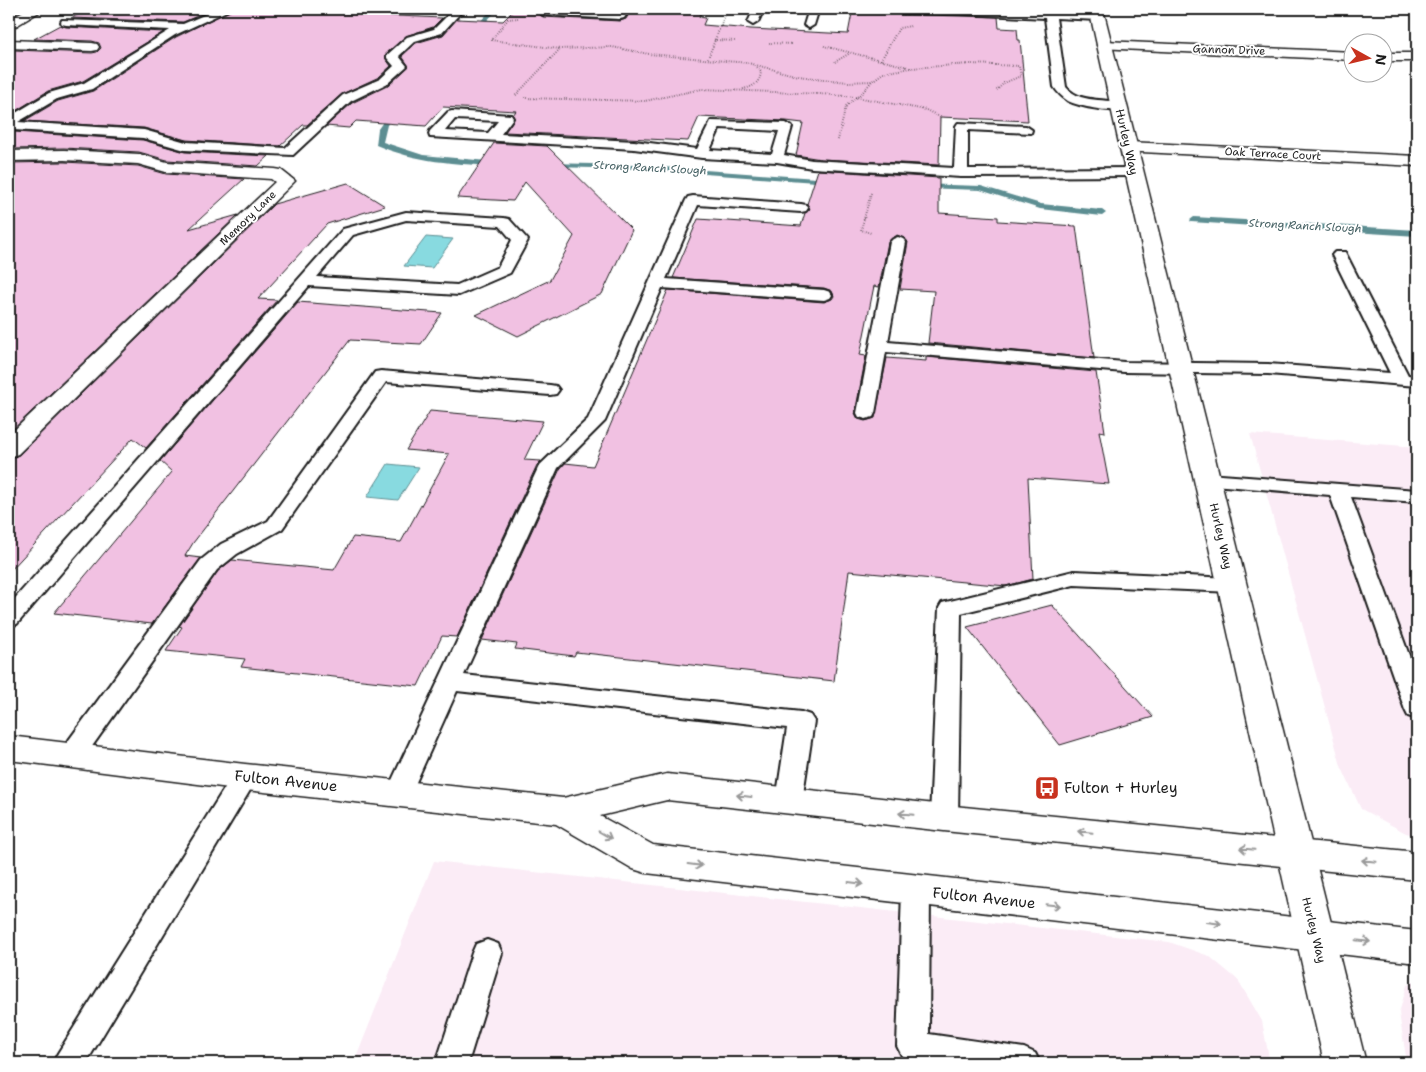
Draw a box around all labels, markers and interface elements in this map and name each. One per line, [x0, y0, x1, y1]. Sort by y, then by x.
north arrow [1344, 32, 1394, 82]
street label: Gannon Drive [1192, 41, 1266, 59]
text: N [1371, 53, 1391, 67]
street label: Hurley Way [1112, 107, 1142, 177]
street label: Oak Terrace Court [1224, 144, 1322, 164]
water label: Strong Ranch Slough [593, 158, 707, 178]
street label: Memory Lane [216, 187, 280, 249]
water label: Strong Ranch Slough [1248, 216, 1362, 236]
street label: Hurley Way [1206, 501, 1236, 571]
street label: Fulton Avenue [234, 766, 338, 796]
bus stop icon: Fulton + Hurley [1034, 775, 1060, 801]
place label: Fulton + Hurley [1064, 778, 1178, 798]
one-way arrow [737, 791, 753, 801]
one-way arrow [898, 809, 914, 819]
one-way arrow [1077, 827, 1093, 837]
one-way arrow [597, 831, 611, 841]
one-way arrow [1239, 844, 1255, 854]
one-way arrow [1361, 857, 1377, 866]
one-way arrow [686, 860, 702, 870]
one-way arrow [848, 878, 864, 888]
street label: Fulton Avenue [932, 883, 1036, 913]
street label: Hurley Way [1298, 895, 1330, 965]
one-way arrow [1044, 900, 1060, 910]
one-way arrow [1206, 918, 1222, 928]
one-way arrow [1355, 936, 1371, 946]

